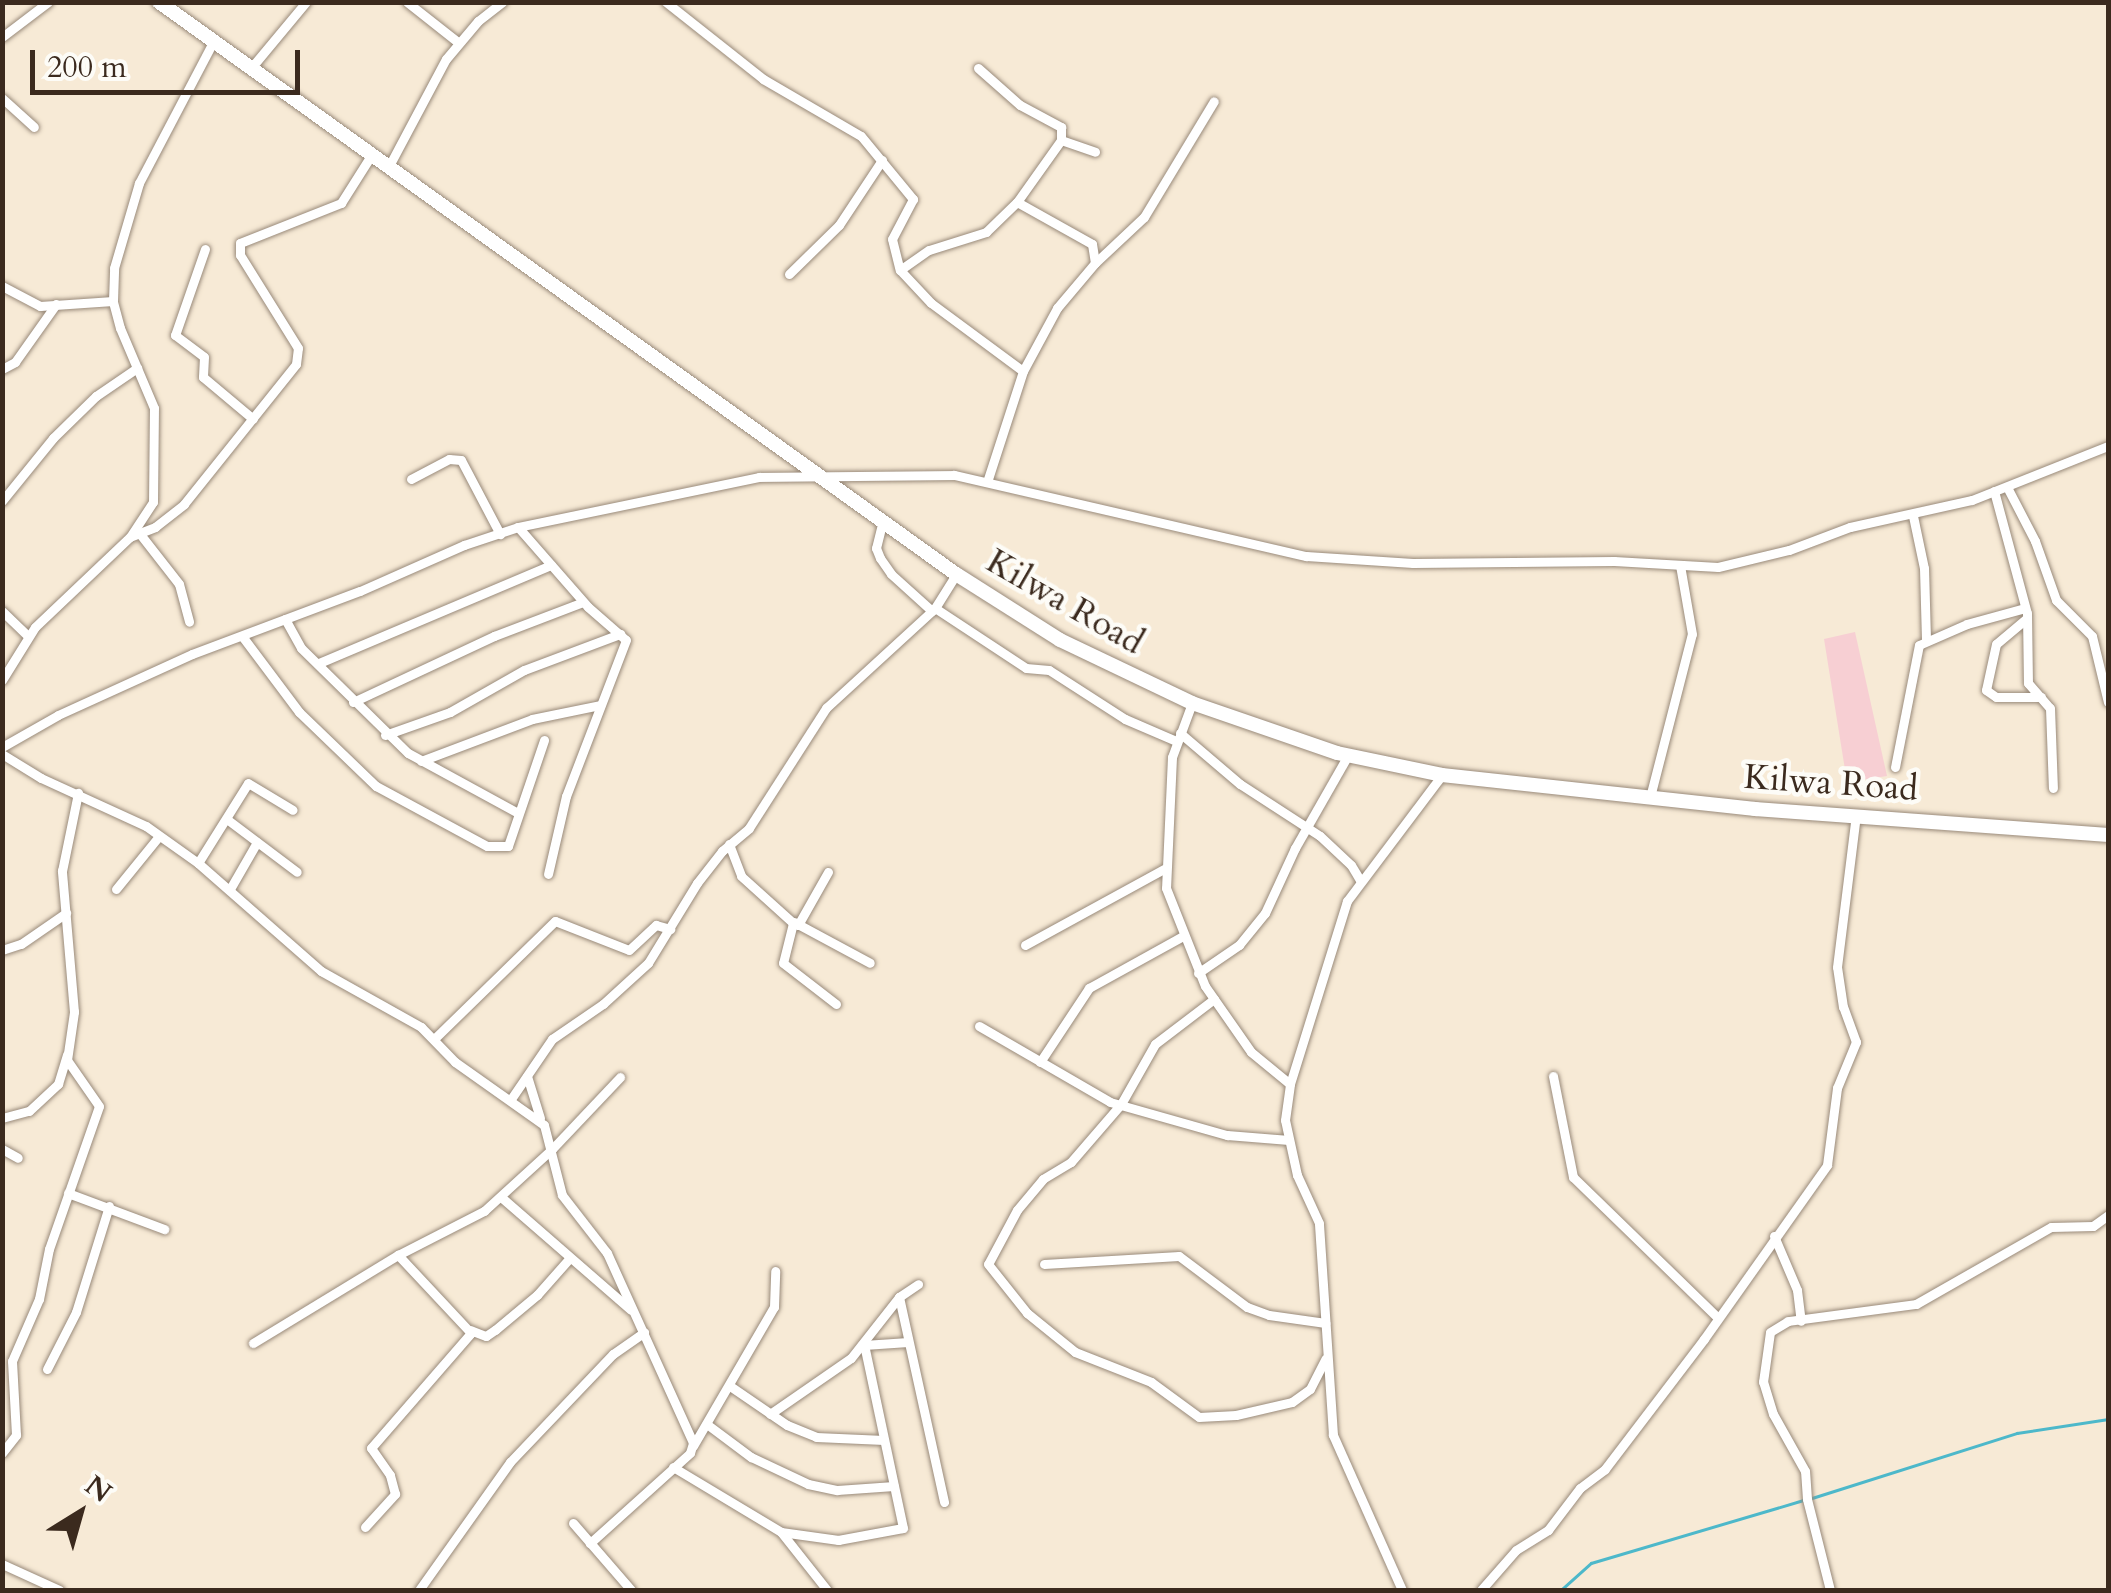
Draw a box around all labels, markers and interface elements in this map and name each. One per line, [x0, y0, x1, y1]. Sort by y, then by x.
scale bar [35, 30, 305, 92]
text: 200 m [47, 47, 127, 88]
street label: Kilwa Road [979, 540, 1151, 664]
street label: Kilwa Road [1743, 756, 1919, 810]
north arrow [30, 1463, 130, 1563]
text: N [77, 1467, 119, 1512]

